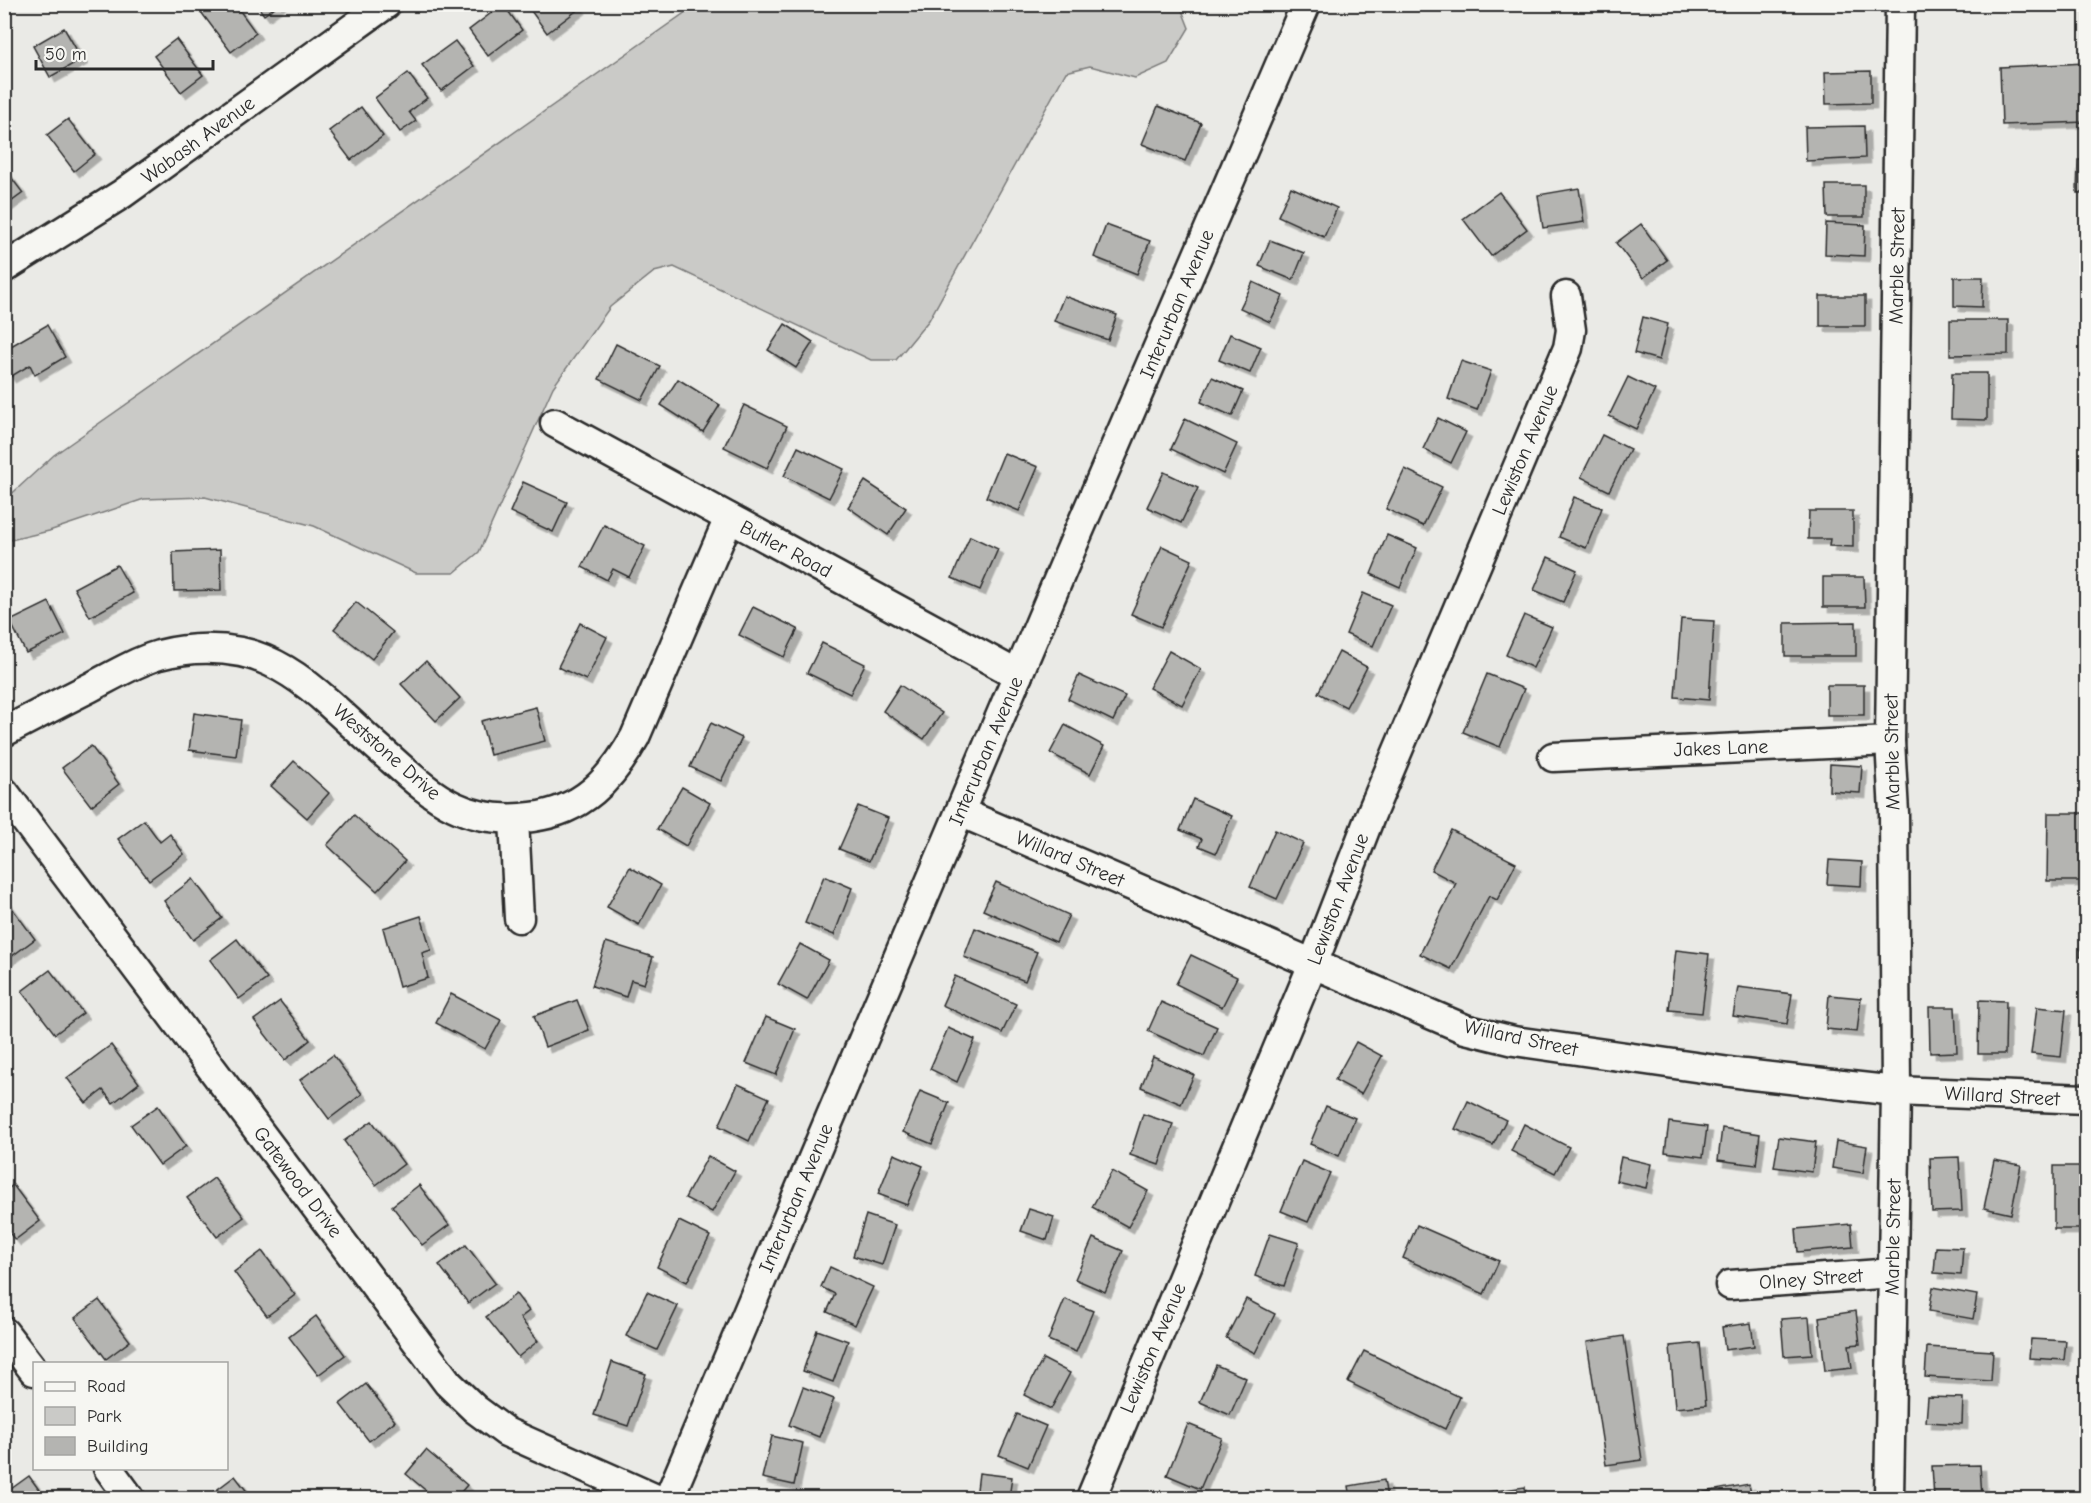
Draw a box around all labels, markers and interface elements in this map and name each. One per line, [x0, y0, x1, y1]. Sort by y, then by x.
scale bar [36, 33, 213, 71]
text: 50 m [45, 44, 87, 65]
street label: Wabash Avenue [137, 91, 259, 189]
street label: Marble Street [1884, 206, 1910, 325]
street label: Interurban Avenue [1135, 226, 1219, 382]
street label: Lewiston Avenue [1487, 382, 1563, 518]
street label: Butler Road [736, 515, 836, 583]
street label: Interurban Avenue [944, 673, 1028, 829]
street label: Marble Street [1879, 692, 1905, 811]
street label: Weststone Drive [329, 699, 445, 805]
street label: Jakes Lane [1673, 735, 1769, 761]
street label: Willard Street [1012, 826, 1129, 893]
street label: Lewiston Avenue [1302, 830, 1374, 968]
street label: Willard Street [1462, 1015, 1581, 1062]
street label: Willard Street [1944, 1081, 2062, 1111]
street label: Interurban Avenue [754, 1120, 838, 1276]
street label: Gatewood Drive [249, 1122, 347, 1242]
street label: Marble Street [1880, 1177, 1906, 1296]
street label: Olney Street [1758, 1264, 1865, 1294]
street label: Lewiston Avenue [1115, 1280, 1191, 1416]
legend [33, 1362, 228, 1470]
text: Road [87, 1376, 126, 1397]
text: Park [87, 1406, 122, 1427]
text: Building [87, 1436, 149, 1457]

